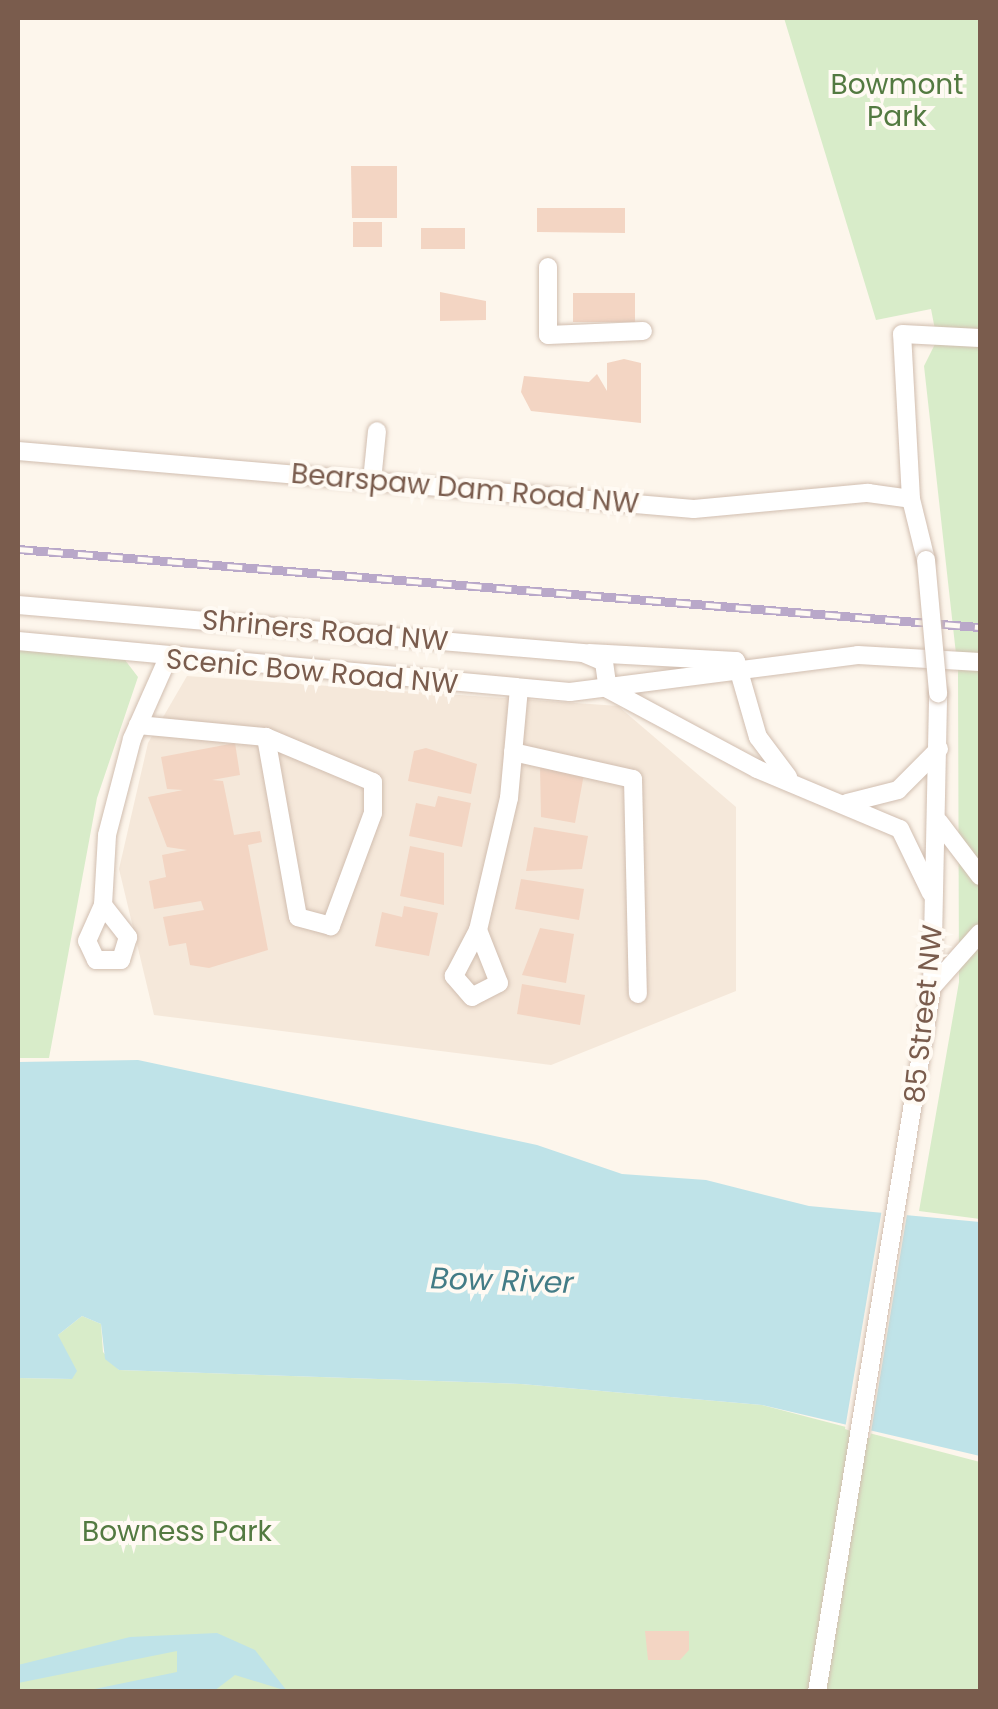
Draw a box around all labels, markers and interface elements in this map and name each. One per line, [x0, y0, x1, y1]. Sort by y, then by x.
park label: Bowmont Park [831, 68, 963, 134]
street label: Bearspaw Dam Road NW [290, 457, 640, 521]
street label: Shriners Road NW [201, 604, 449, 658]
street label: Scenic Bow Road NW [165, 643, 459, 701]
street label: 85 Street NW [898, 923, 950, 1105]
water label: Bow River [430, 1261, 574, 1301]
park label: Bowness Park [82, 1515, 272, 1549]

